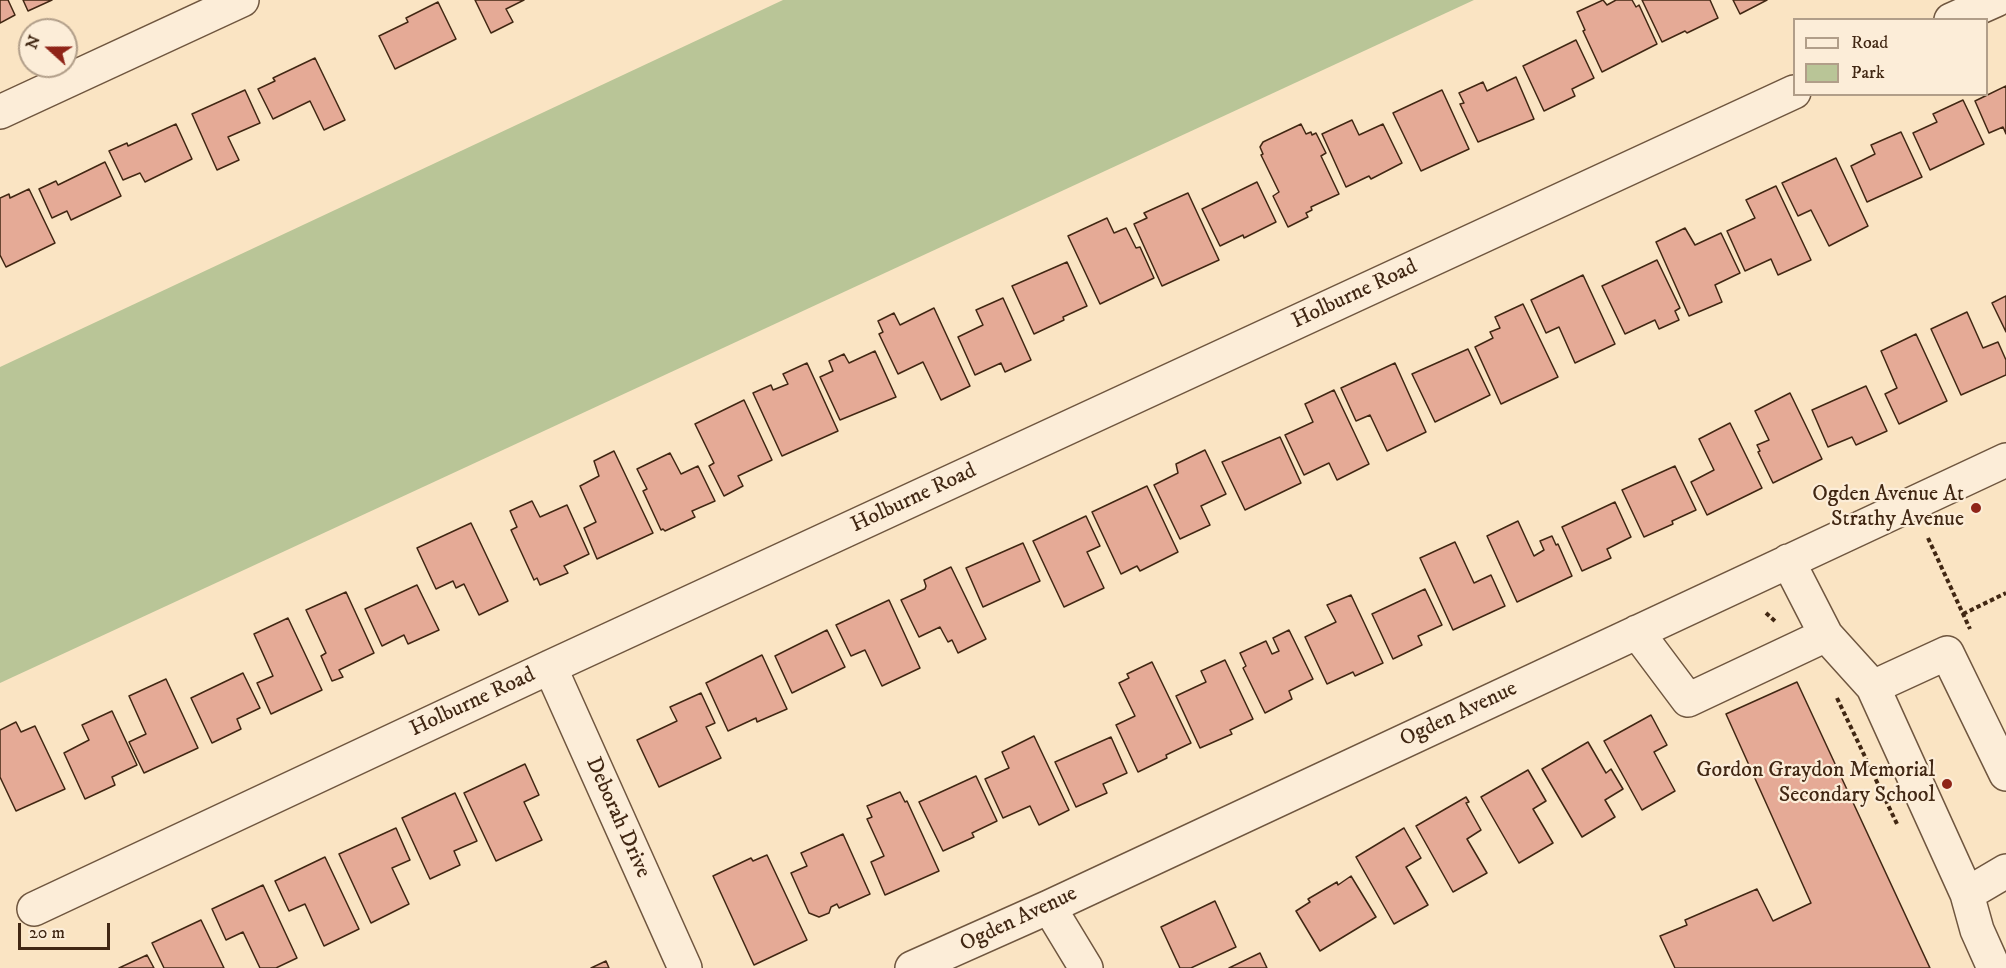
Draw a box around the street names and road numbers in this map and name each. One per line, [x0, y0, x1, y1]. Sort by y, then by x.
street label: Holburne Road [1288, 254, 1422, 336]
street label: Holburne Road [847, 458, 981, 540]
street label: Holburne Road [406, 662, 540, 744]
street label: Ogden Avenue [1396, 676, 1522, 754]
street label: Deborah Drive [579, 754, 655, 882]
street label: Ogden Avenue [956, 881, 1082, 959]

